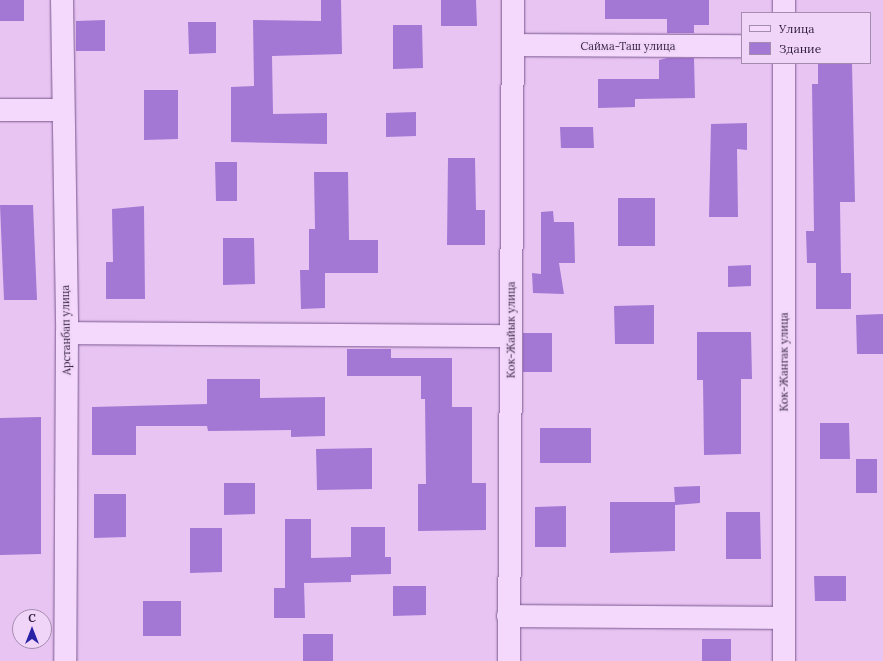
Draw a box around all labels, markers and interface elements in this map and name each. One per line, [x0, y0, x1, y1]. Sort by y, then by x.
legend [741, 12, 871, 64]
text: Улица [779, 21, 815, 36]
street label: Сайма-Таш улица [581, 39, 675, 53]
text: Здание [779, 41, 821, 56]
street label: Кок-Жайык улица [504, 282, 518, 378]
street label: Арстанбап улица [59, 285, 73, 375]
street label: Кок-Жангак улица [777, 313, 791, 411]
north arrow [12, 609, 52, 649]
text: С [28, 611, 36, 625]

